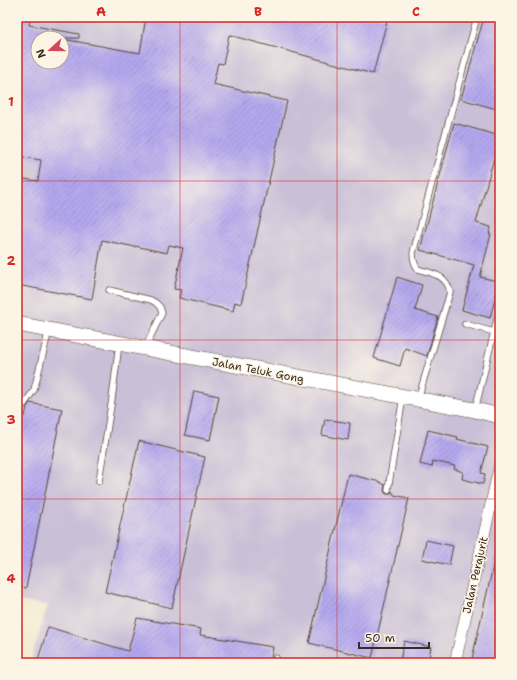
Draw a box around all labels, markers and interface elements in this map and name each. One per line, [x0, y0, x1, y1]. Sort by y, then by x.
text: A [96, 3, 106, 20]
text: B [254, 3, 262, 20]
text: C [412, 3, 420, 20]
north arrow [30, 30, 70, 70]
text: N [32, 46, 50, 60]
text: 1 [8, 93, 14, 110]
text: 2 [6, 252, 16, 269]
street label: Jalan Teluk Gong [211, 354, 305, 387]
text: 3 [6, 411, 16, 428]
street label: Jalan Perajurit [459, 535, 492, 615]
text: 4 [6, 570, 16, 587]
scale bar [359, 624, 429, 650]
text: 50 m [365, 630, 395, 646]

